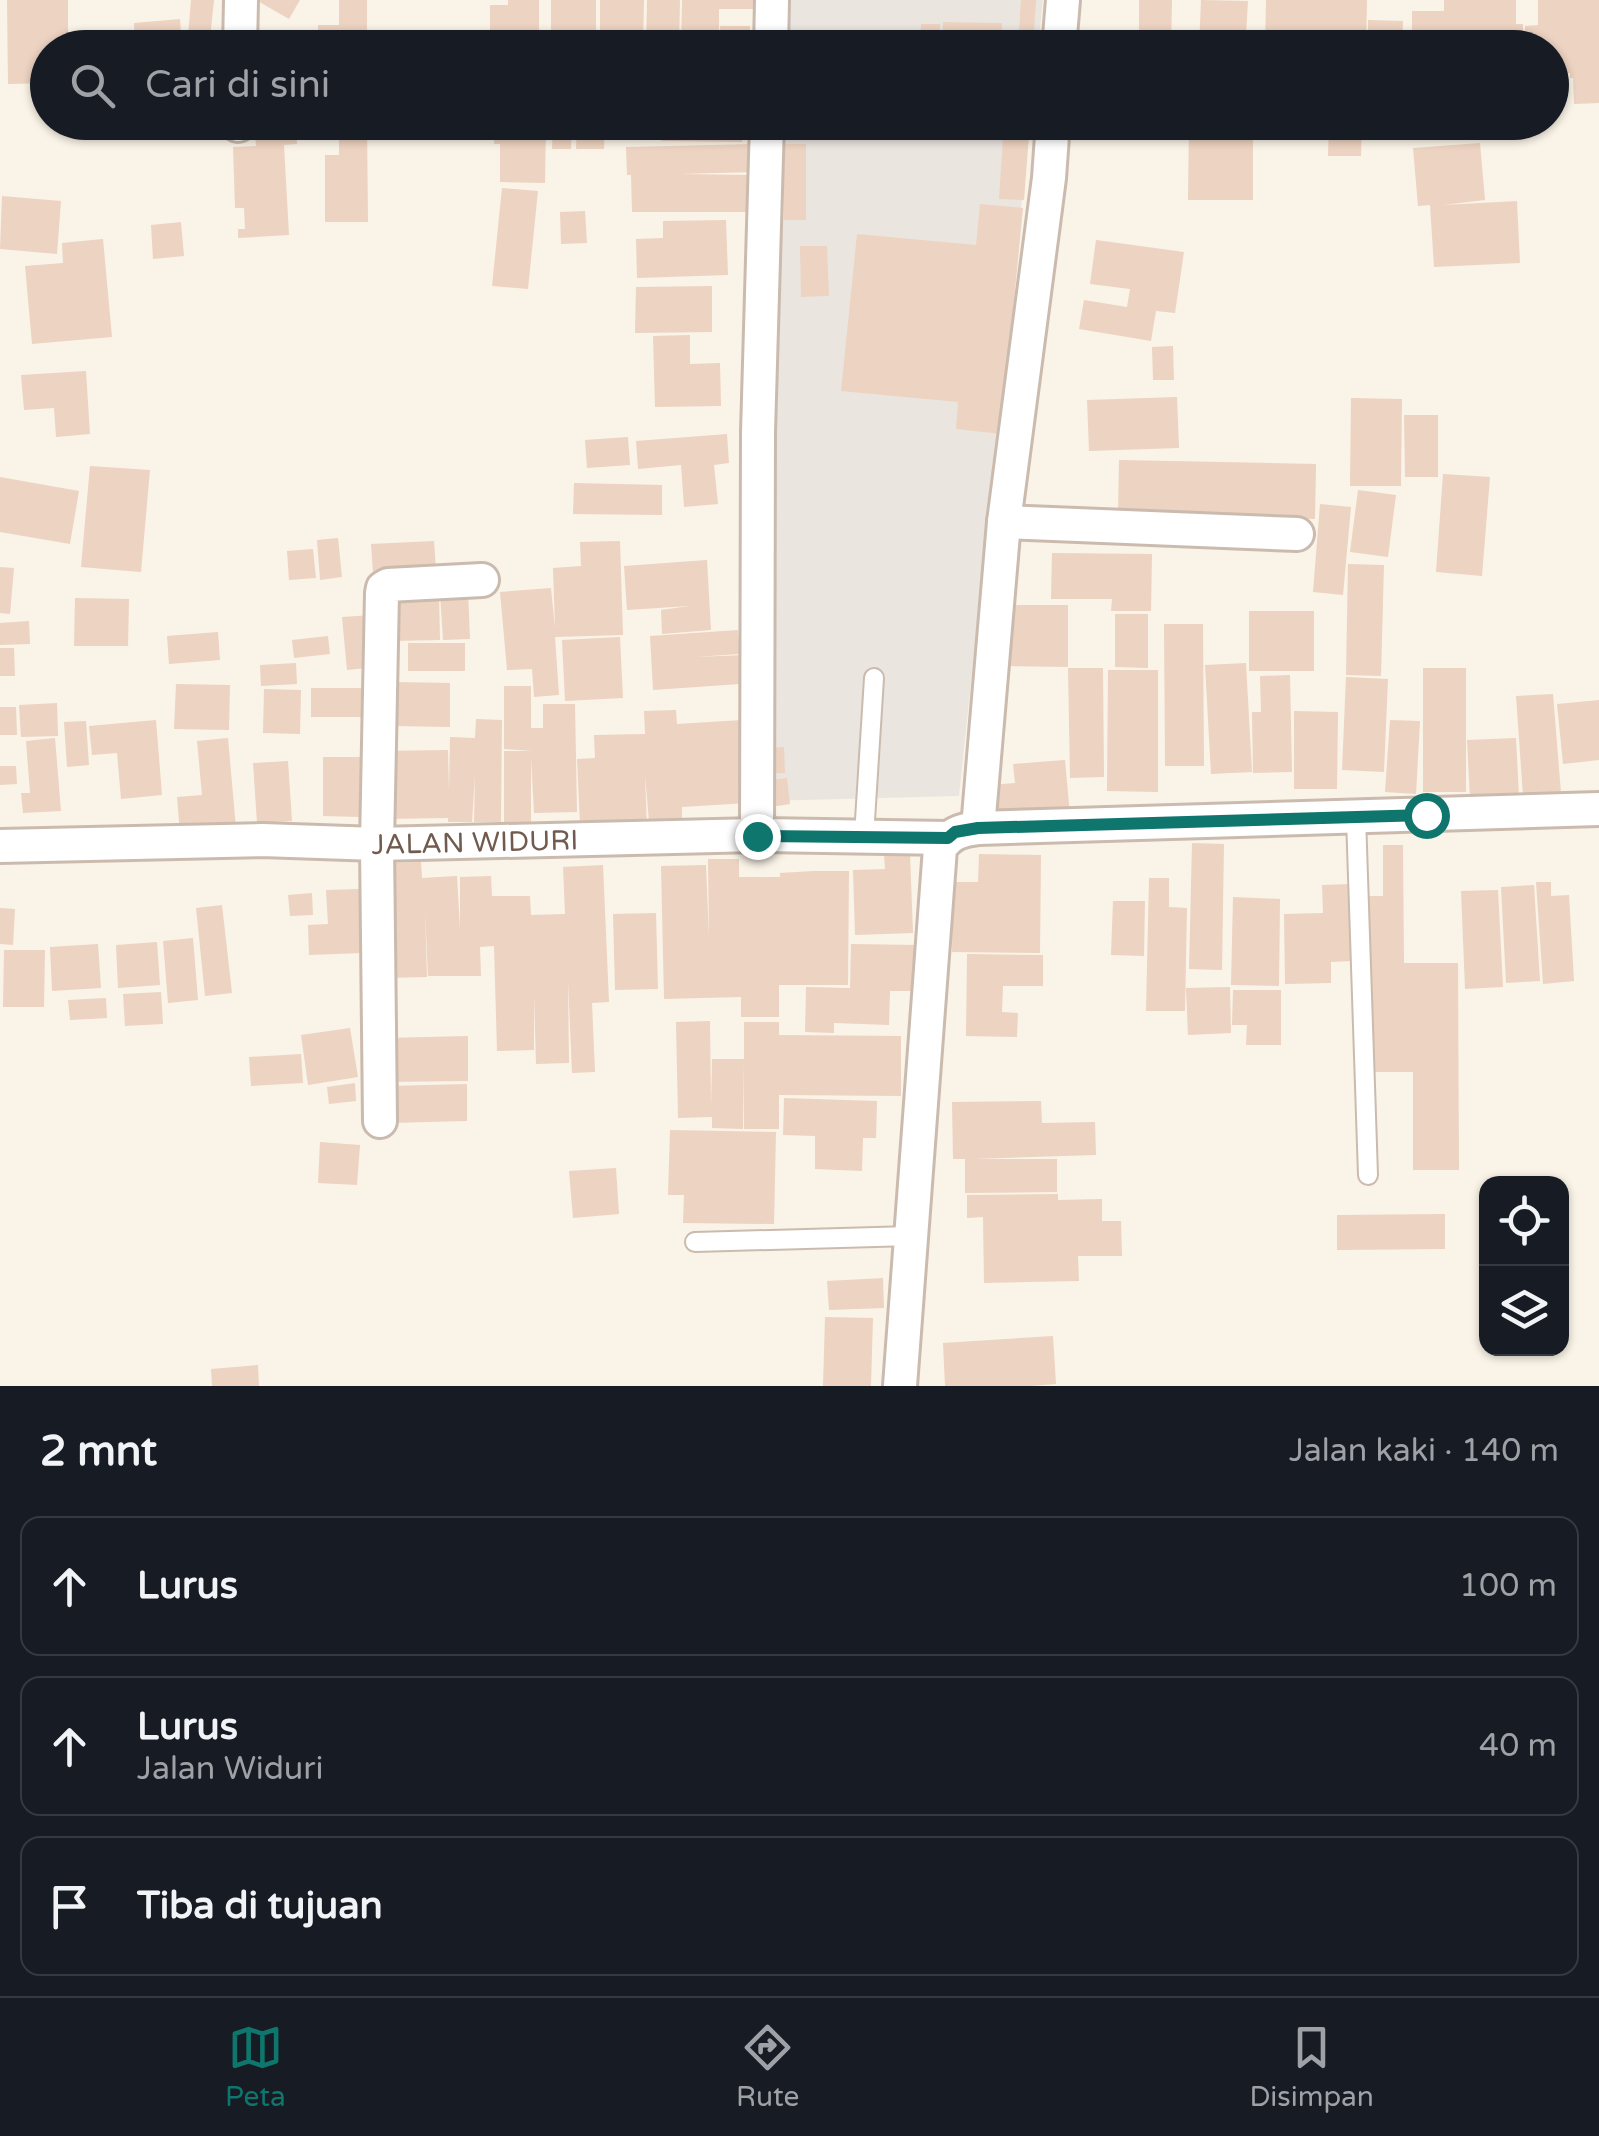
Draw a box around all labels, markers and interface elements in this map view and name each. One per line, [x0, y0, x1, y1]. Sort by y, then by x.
search box [30, 30, 1569, 140]
icon: search [65, 58, 120, 113]
text: Cari di sini [145, 62, 330, 108]
route start [1404, 793, 1450, 839]
route end [735, 814, 781, 860]
street label: JALAN WIDURI [371, 823, 579, 862]
map controls [1479, 1176, 1569, 1356]
button: locate [1479, 1176, 1569, 1266]
button: layers [1479, 1266, 1569, 1356]
text: 2 mnt [40, 1426, 157, 1477]
text: Jalan kaki · 140 m [1289, 1432, 1559, 1470]
icon: ahead [42, 1559, 97, 1614]
text: Lurus [137, 1563, 238, 1609]
text: 100 m [1459, 1567, 1557, 1605]
text: Lurus [137, 1704, 238, 1750]
icon: ahead [42, 1719, 97, 1774]
text: 40 m [1479, 1727, 1557, 1765]
text: Jalan Widuri [137, 1750, 324, 1788]
icon: arrive [42, 1879, 97, 1934]
text: Tiba di tujuan [137, 1883, 383, 1929]
tab: Peta [225, 2020, 286, 2114]
tab: Rute [736, 2020, 799, 2114]
tab: Disimpan [1250, 2020, 1374, 2114]

